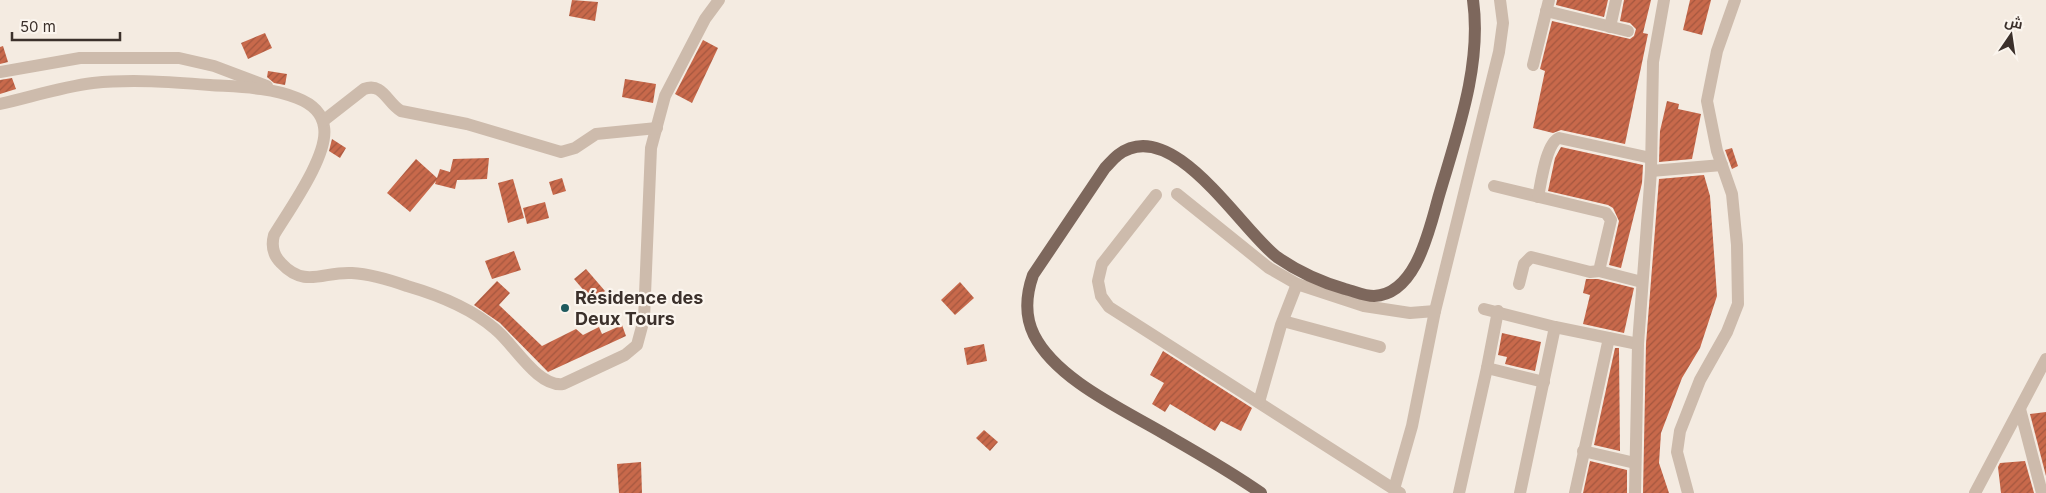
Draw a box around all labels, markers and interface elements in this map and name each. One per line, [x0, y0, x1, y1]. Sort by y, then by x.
scale bar [12, 10, 120, 42]
north arrow [1986, 10, 2036, 60]
text: ش [2003, 12, 2025, 33]
text: 50 m [20, 17, 56, 36]
place label: Résidence des Deux Tours [575, 287, 703, 329]
marker: Résidence des Deux Tours [559, 302, 571, 314]

